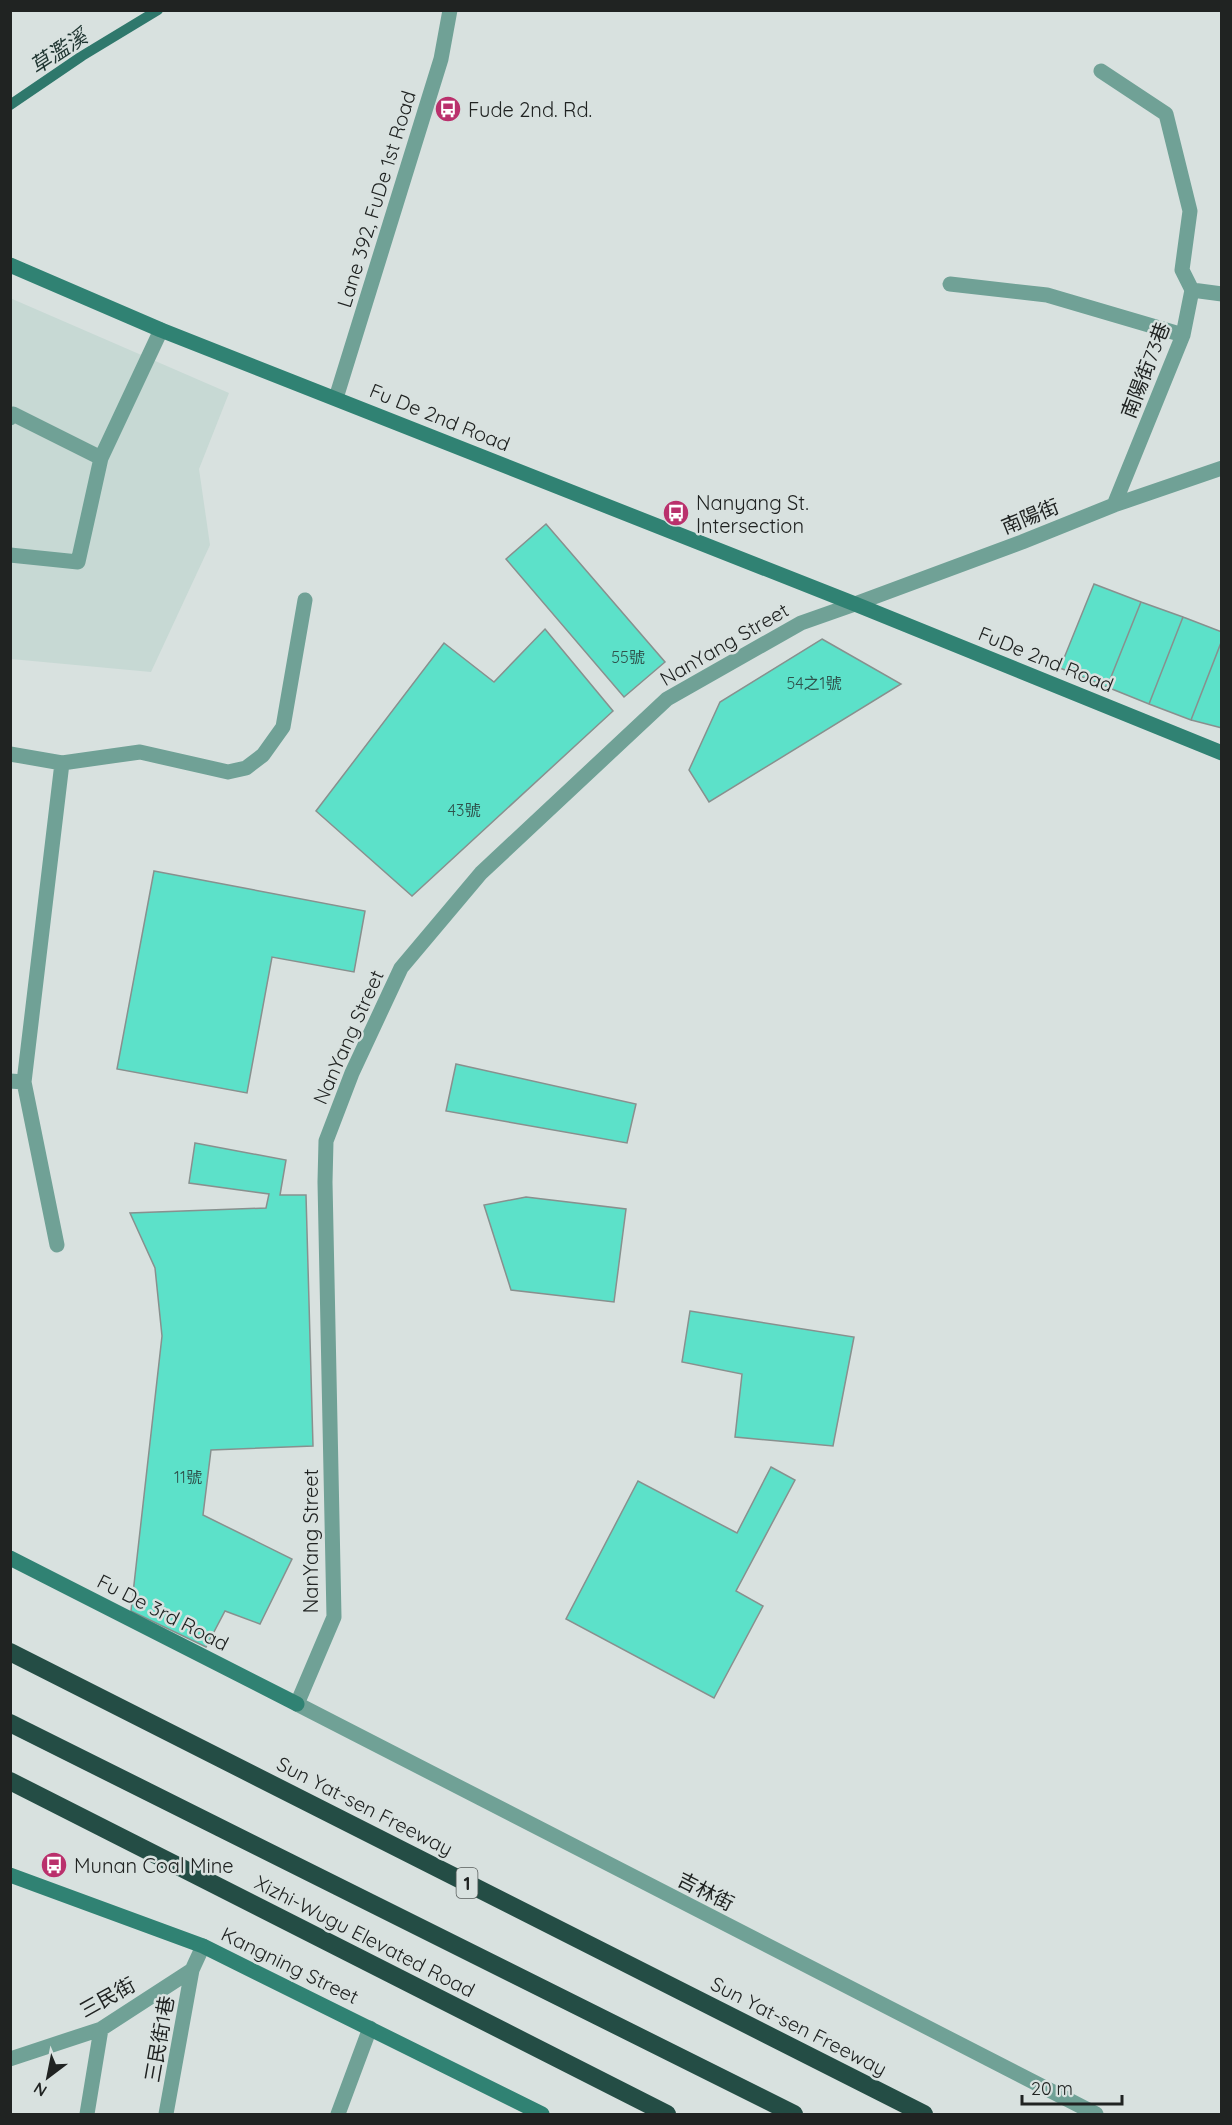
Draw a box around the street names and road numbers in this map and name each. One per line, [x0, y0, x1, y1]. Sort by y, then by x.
street label: Lane 392, FuDe 1st Road [331, 88, 421, 310]
street label: 南陽街73巷 [1115, 318, 1175, 422]
street label: Fu De 2nd Road [366, 378, 514, 456]
street label: 南陽街 [998, 493, 1062, 539]
street label: NanYang Street [655, 597, 793, 691]
street label: FuDe 2nd Road [975, 621, 1117, 697]
street label: NanYang Street [307, 966, 389, 1108]
street label: NanYang Street [298, 1469, 323, 1613]
street label: Fu De 3rd Road [93, 1568, 233, 1656]
street label: Sun Yat-sen Freeway [273, 1751, 457, 1861]
street label: 吉林街 [674, 1866, 738, 1916]
road number: 1 [456, 1868, 478, 1898]
street label: Xizhi-Wugu Elevated Road [251, 1870, 479, 2002]
street label: Kangning Street [217, 1921, 363, 2009]
street label: Sun Yat-sen Freeway [707, 1971, 891, 2081]
street label: 三民街 [75, 1972, 139, 2022]
street label: 三民街1巷 [139, 1994, 179, 2084]

